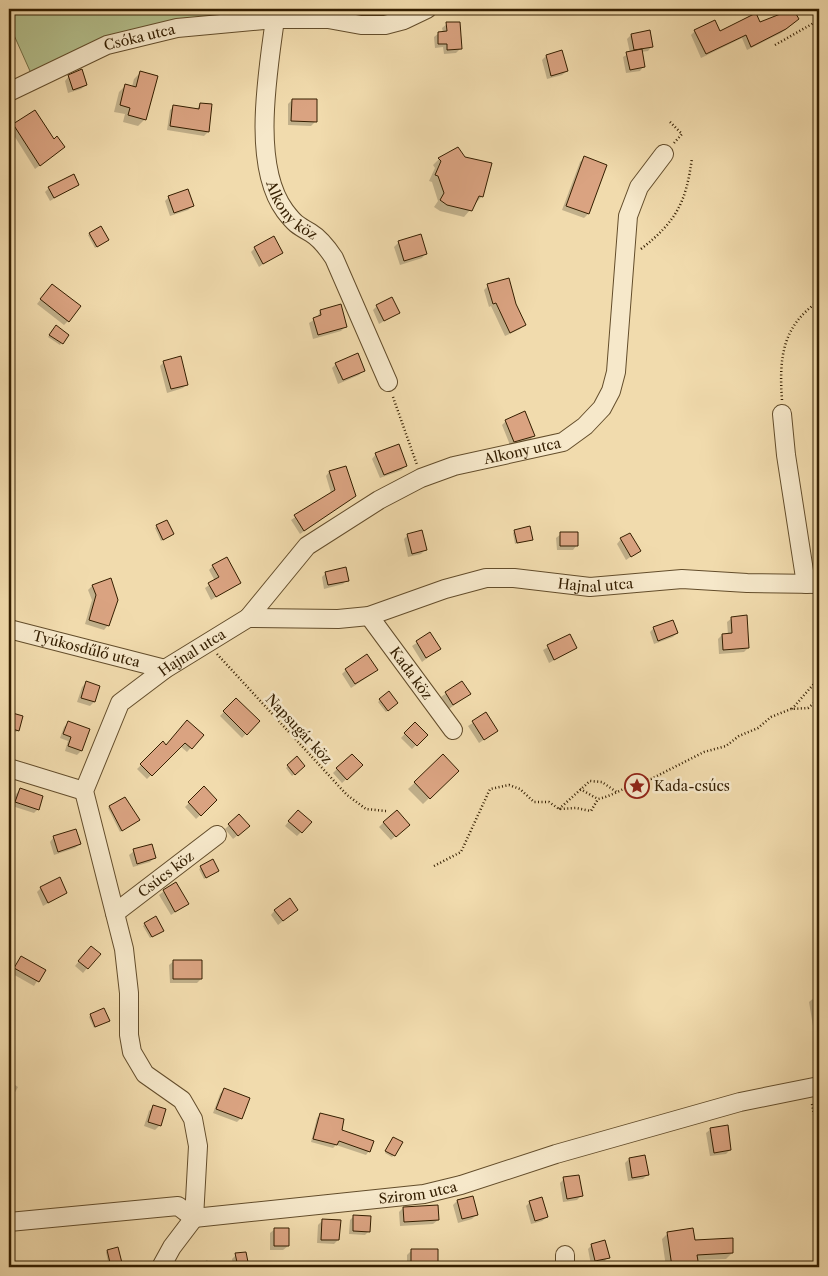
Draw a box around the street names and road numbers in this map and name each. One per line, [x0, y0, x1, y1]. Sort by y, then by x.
street label: Csóka utca [102, 20, 177, 54]
street label: Alkony köz [262, 177, 321, 244]
street label: Alkony utca [481, 434, 563, 468]
street label: Hajnal utca [557, 574, 635, 596]
street label: Hajnal utca [155, 625, 229, 680]
street label: Tyúkosdűlő utca [31, 626, 143, 671]
street label: Kada köz [386, 643, 437, 703]
street label: Napsugár köz [262, 690, 336, 768]
street label: Csúcs köz [134, 847, 197, 901]
street label: Szirom utca [378, 1177, 459, 1208]

